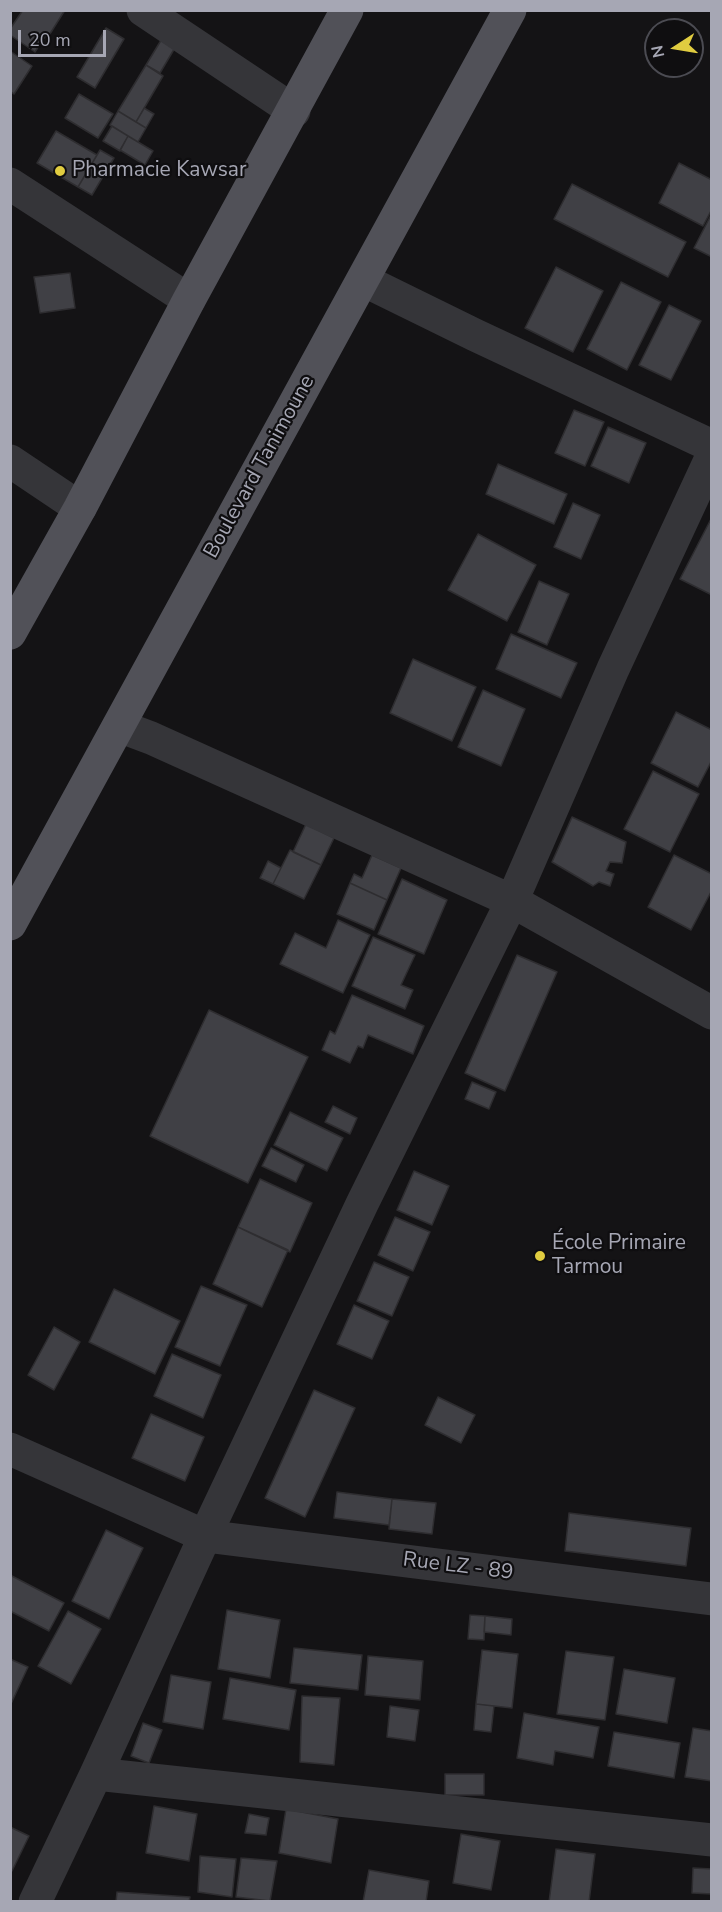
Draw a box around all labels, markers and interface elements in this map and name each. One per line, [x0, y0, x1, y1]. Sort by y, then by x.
scale bar [21, 18, 110, 56]
north arrow [644, 18, 704, 78]
text: 20 m [29, 28, 71, 52]
text: N [646, 43, 670, 59]
place label: Pharmacie Kawsar [72, 158, 246, 184]
marker: Pharmacie Kawsar [53, 164, 67, 178]
street label: Boulevard Tanimoune [199, 371, 321, 563]
place label: École Primaire Tarmou [552, 1231, 686, 1281]
marker: École Primaire Tarmou [533, 1249, 547, 1263]
street label: Rue LZ - 89 [401, 1548, 515, 1586]

